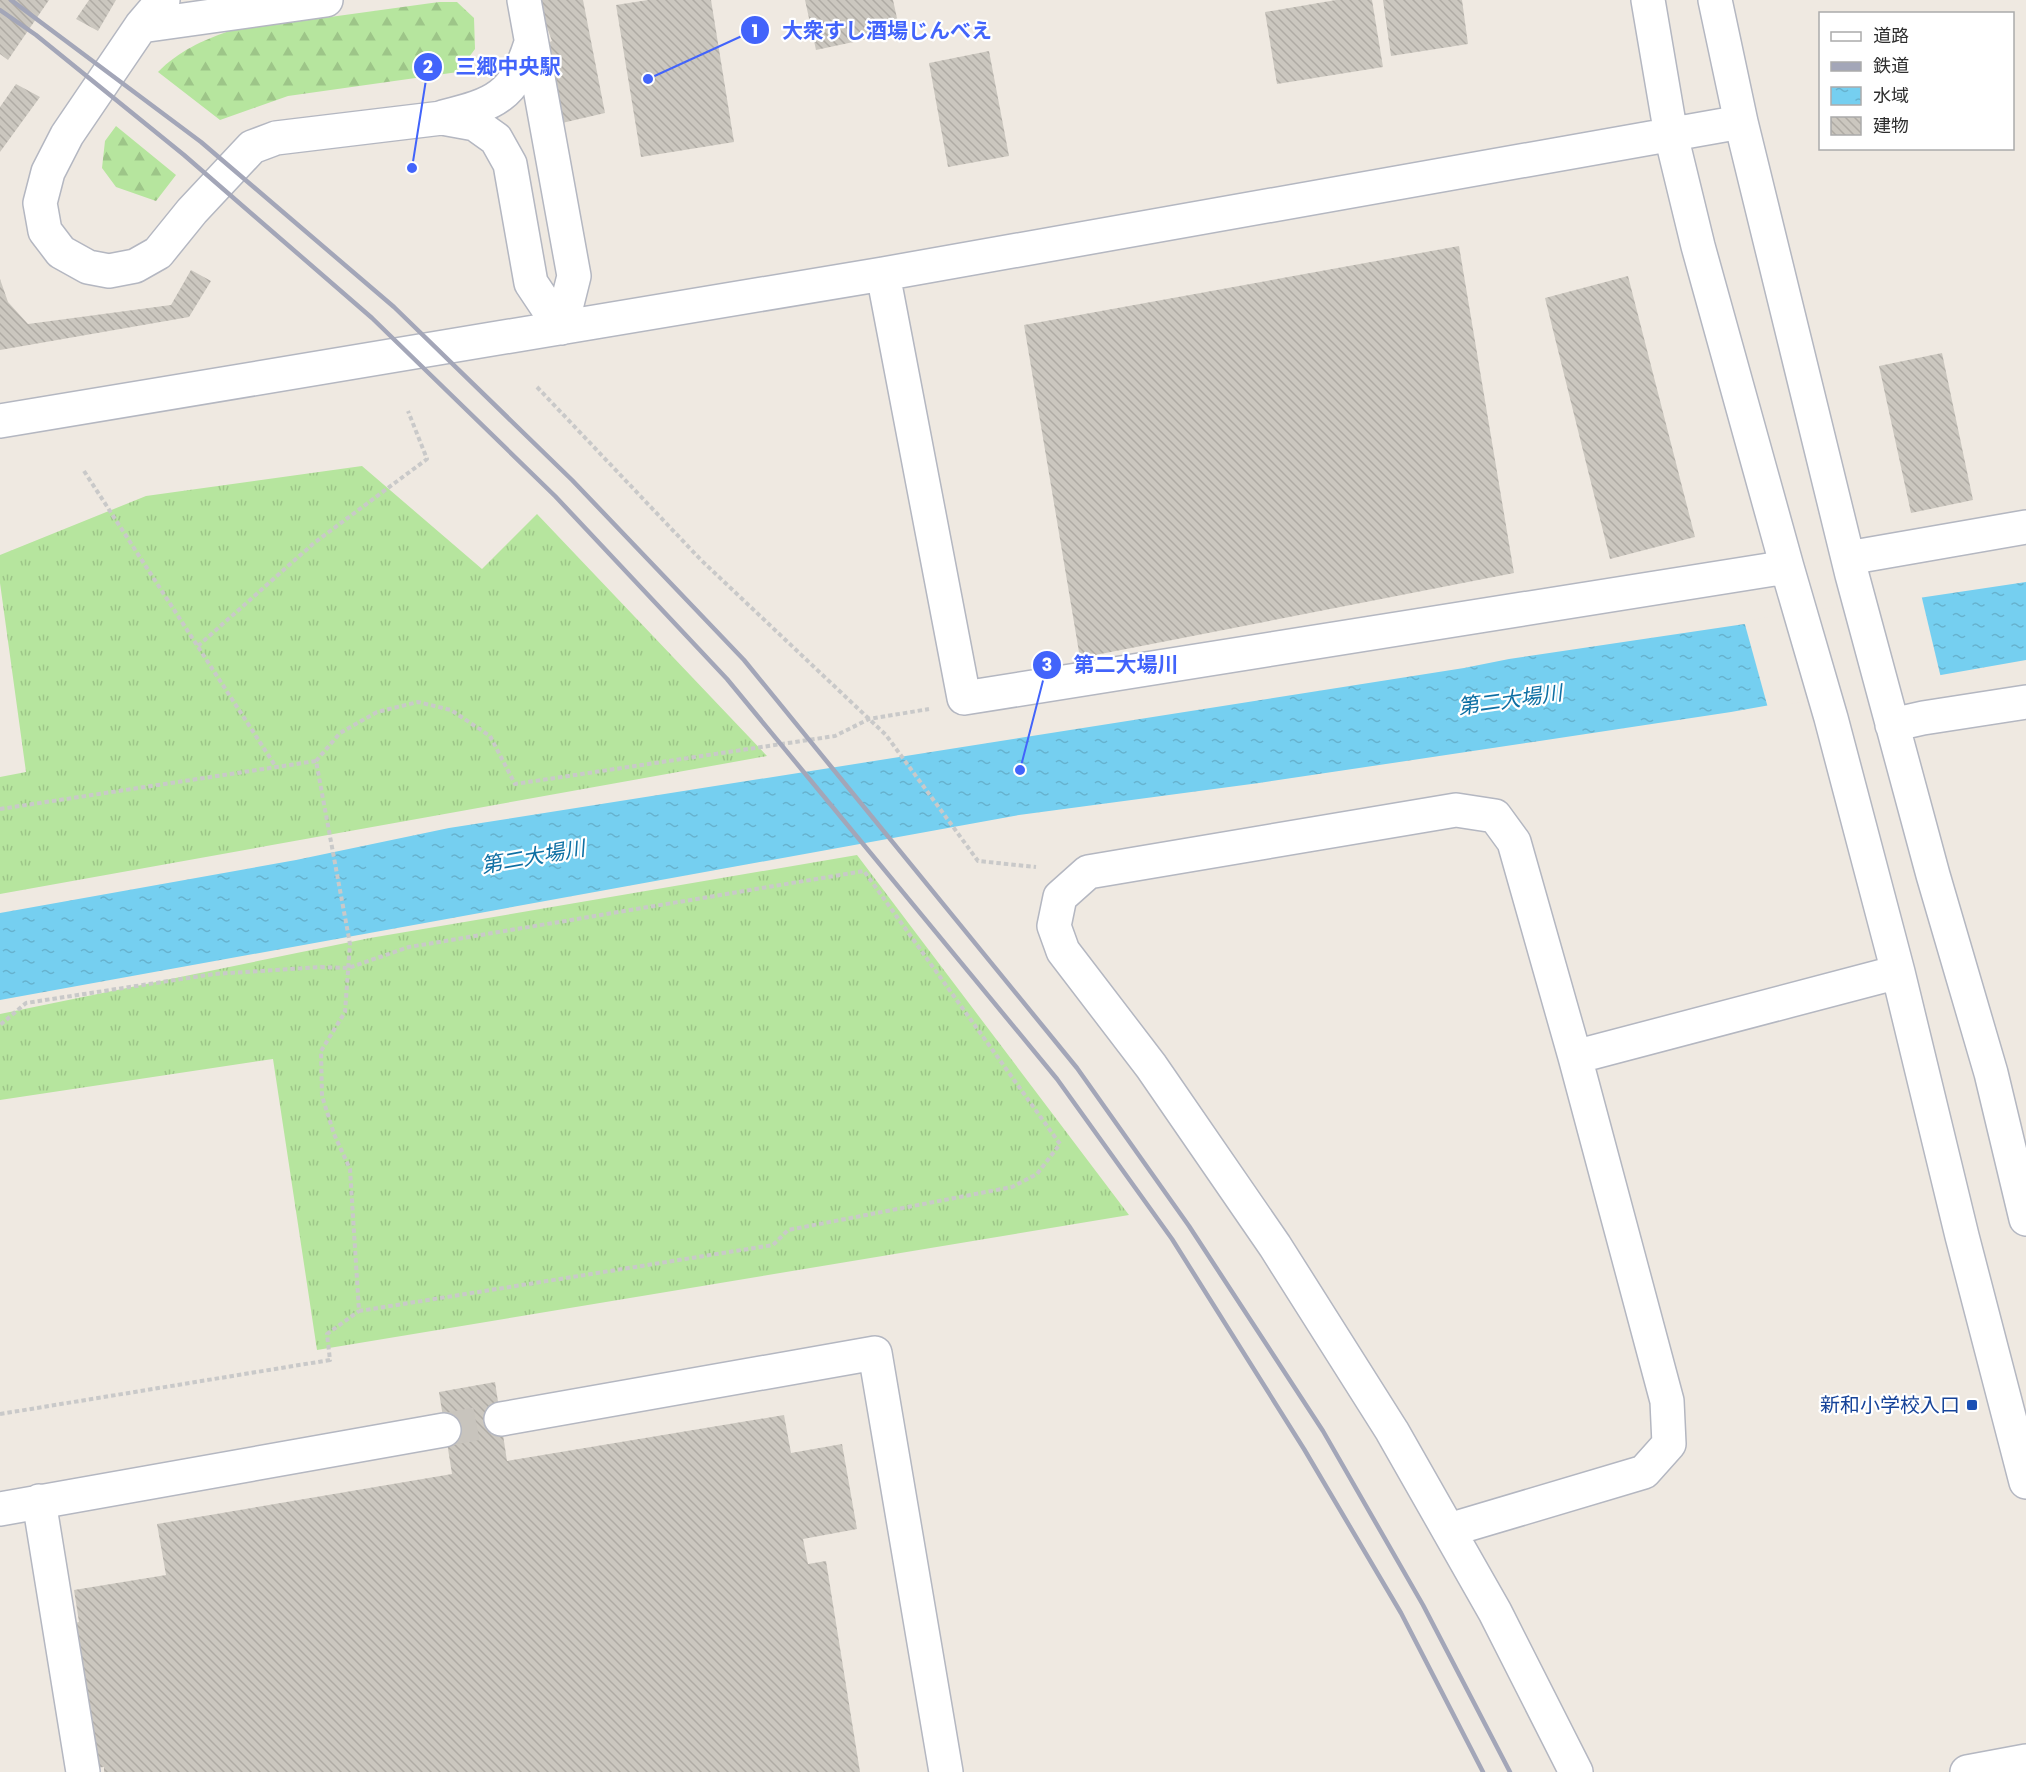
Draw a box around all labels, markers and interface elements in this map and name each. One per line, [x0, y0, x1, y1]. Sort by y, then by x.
callout: 大衆すし酒場じんべえ [740, 11, 1004, 50]
legend [1819, 12, 2014, 150]
text: 大衆すし酒場じんべえ [782, 16, 992, 45]
text: 1 [752, 18, 758, 43]
text: 道路 [1873, 23, 1909, 48]
callout: 三郷中央駅 [413, 47, 572, 86]
text: 三郷中央駅 [456, 52, 561, 81]
text: 鉄道 [1873, 53, 1909, 78]
text: 2 [423, 54, 433, 79]
text: 水域 [1873, 83, 1909, 108]
text: 建物 [1873, 113, 1909, 138]
callout: 第二大場川 [1032, 645, 1191, 684]
text: 第二大場川 [1074, 650, 1179, 679]
text: 3 [1042, 652, 1052, 677]
water label: 第二大場川 [1456, 678, 1566, 721]
water label: 第二大場川 [479, 833, 589, 880]
place label: 新和小学校入口 [1820, 1391, 1960, 1419]
marker: 新和小学校入口 [1965, 1398, 1979, 1412]

